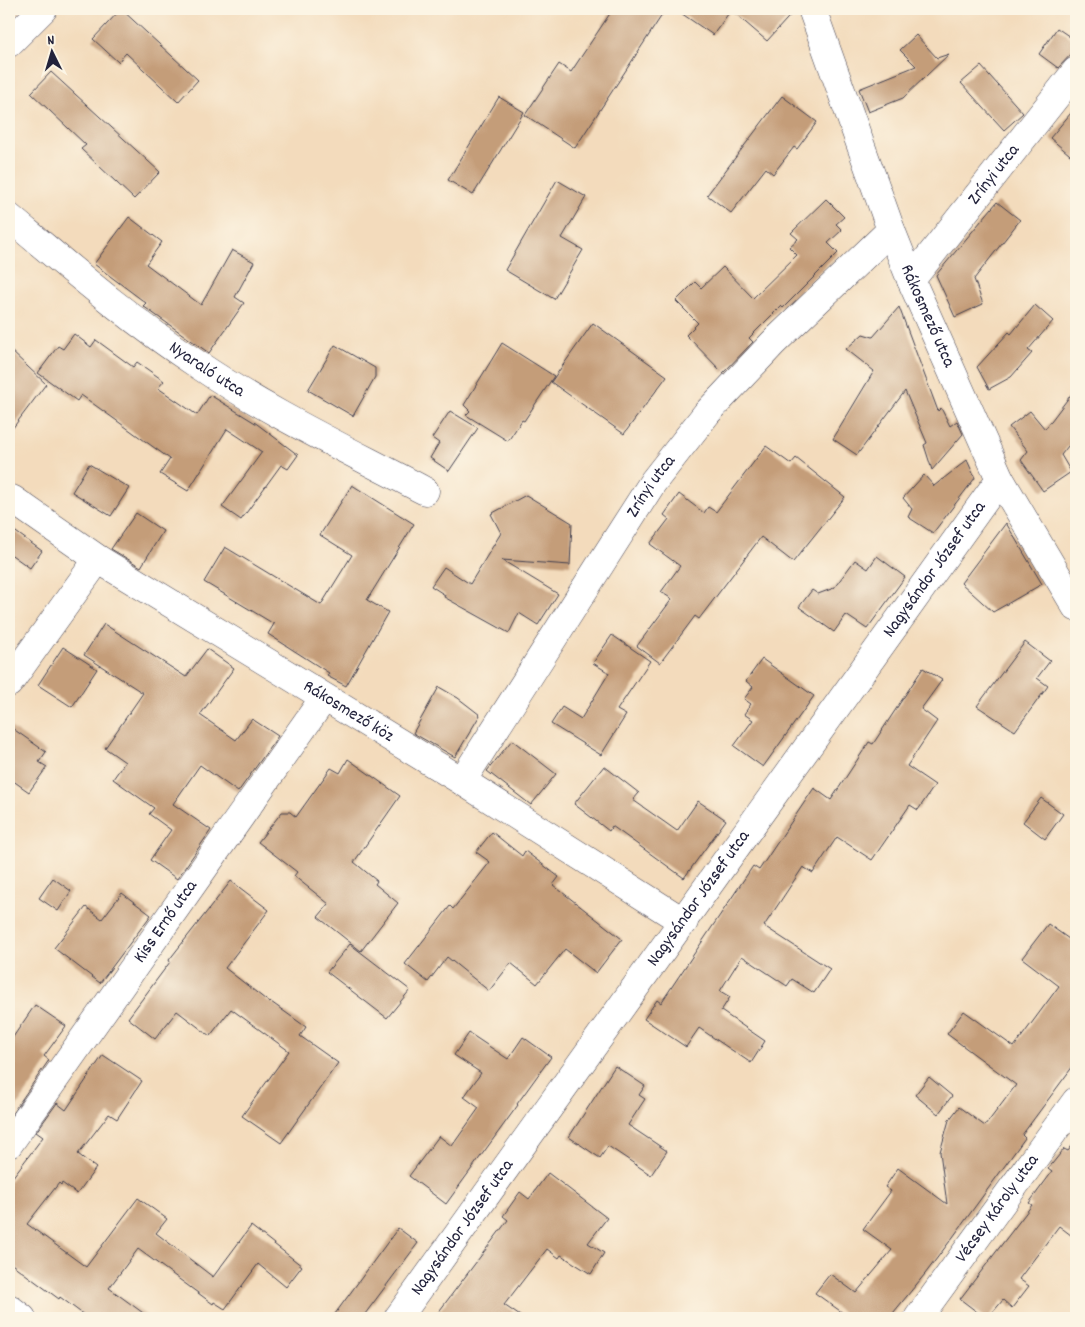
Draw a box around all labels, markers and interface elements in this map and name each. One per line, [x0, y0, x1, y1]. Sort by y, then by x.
north arrow [28, 28, 78, 78]
text: N [47, 31, 55, 51]
street label: Zrínyi utca [962, 139, 1026, 210]
street label: Rákosmező utca [894, 261, 961, 372]
street label: Nyaraló utca [163, 336, 250, 404]
street label: Zrínyi utca [621, 450, 682, 523]
street label: Nagysándor József utca [877, 496, 993, 643]
street label: Rákosmező köz [298, 674, 399, 749]
street label: Nagysándor József utca [641, 825, 757, 972]
street label: Kiss Ernő utca [128, 875, 204, 968]
street label: Vécsey Károly utca [950, 1149, 1046, 1268]
street label: Nagysándor József utca [405, 1154, 520, 1301]

